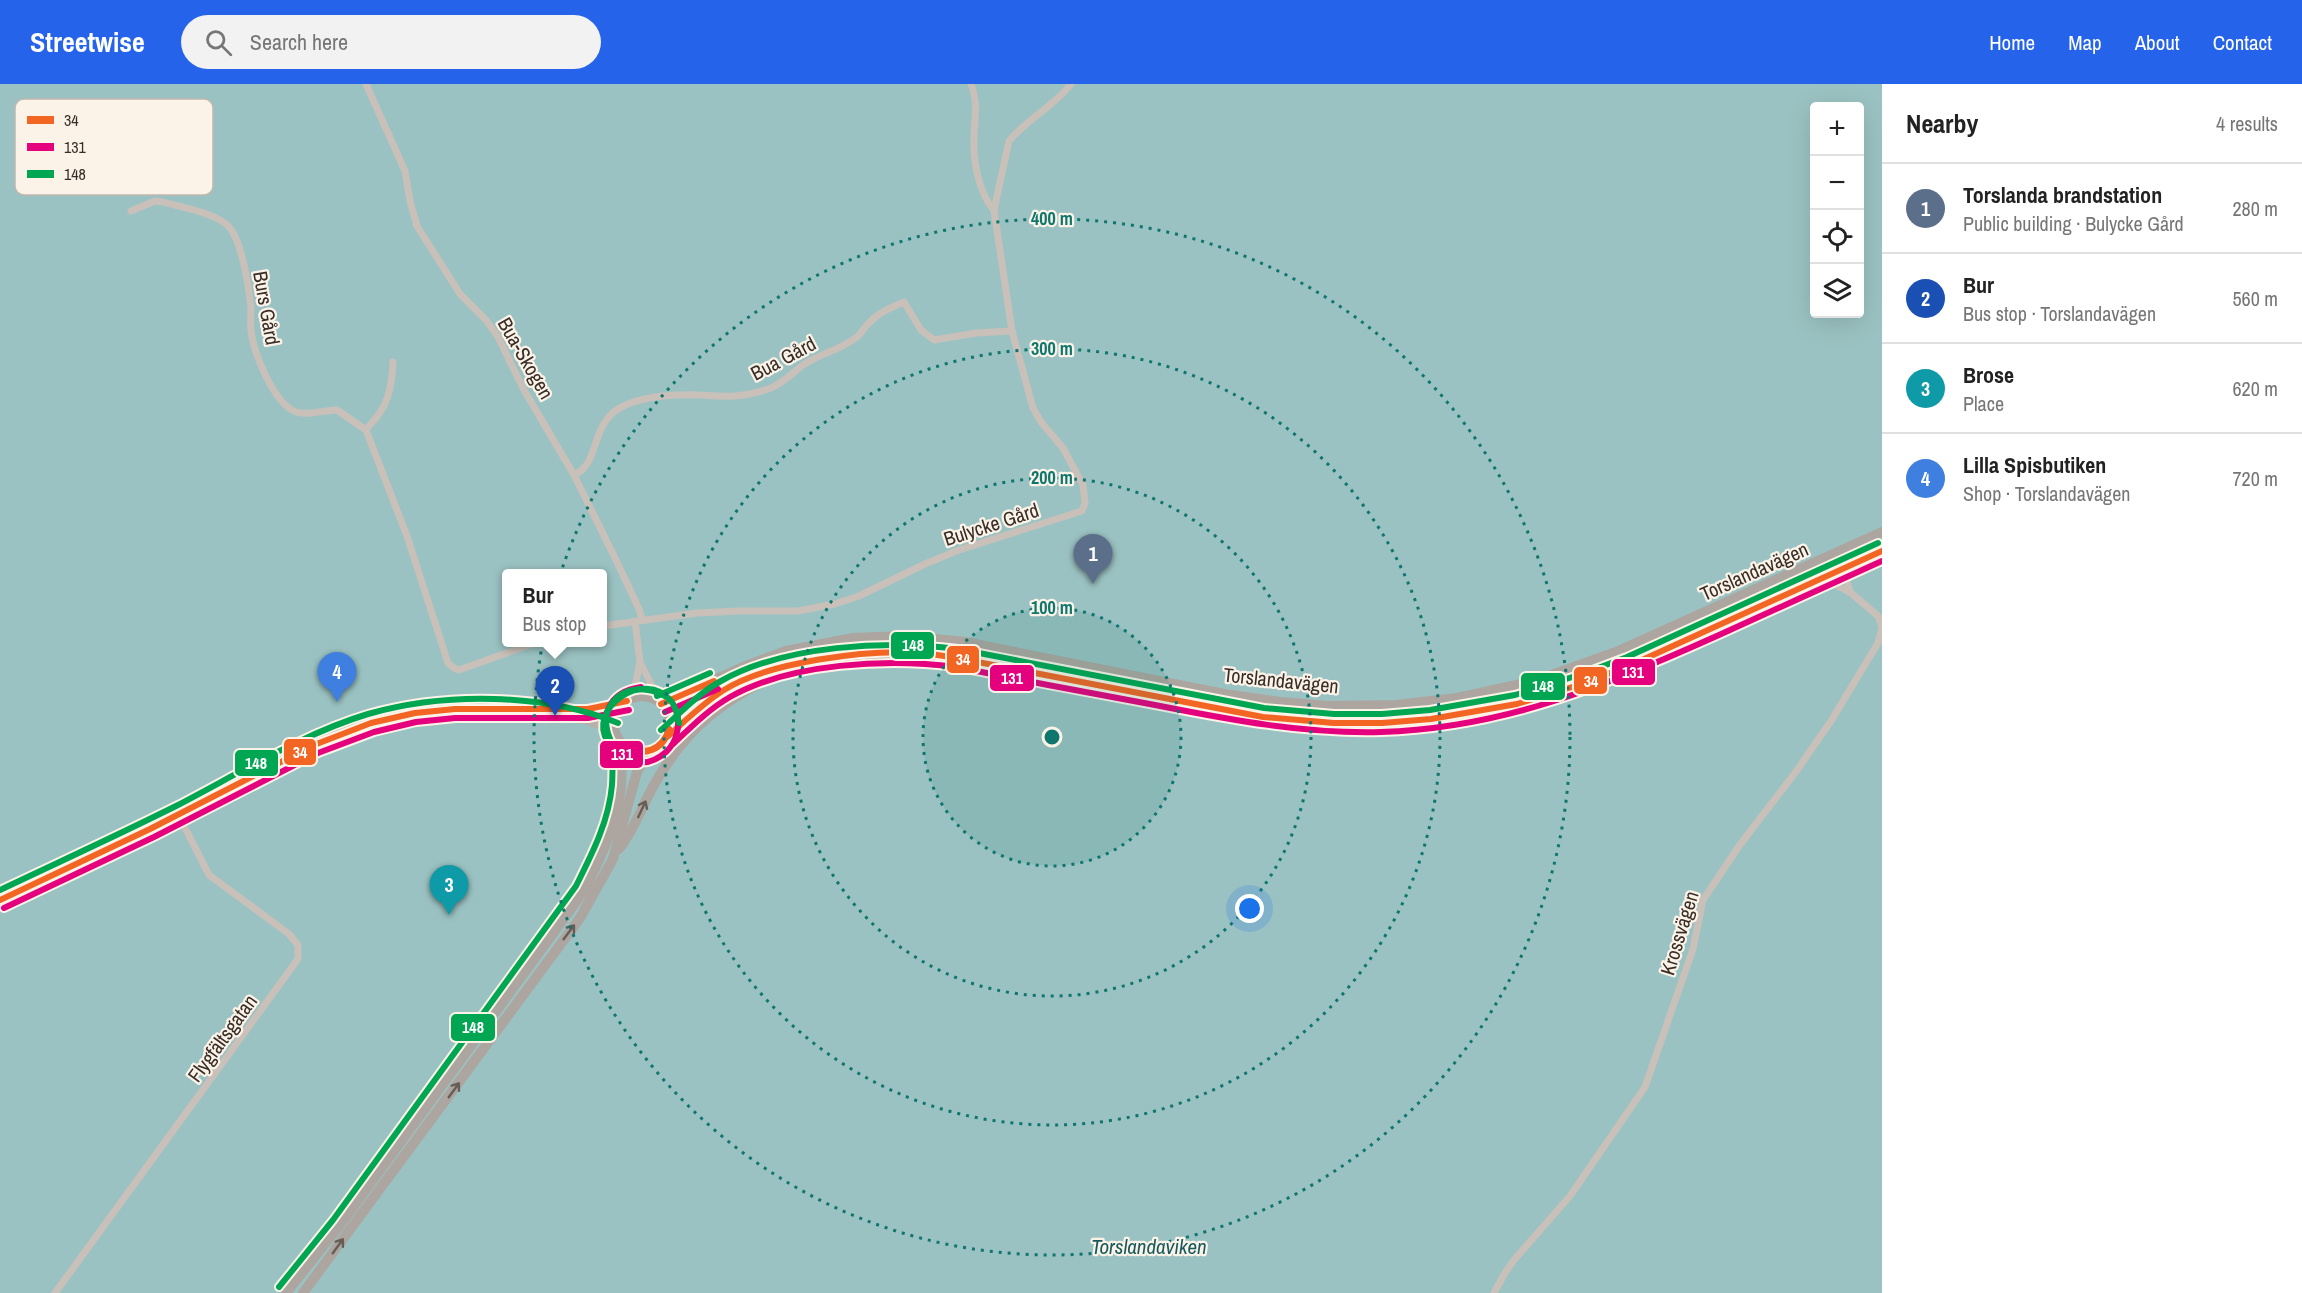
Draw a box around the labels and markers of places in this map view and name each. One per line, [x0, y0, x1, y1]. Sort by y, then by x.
pin: 1 [1074, 534, 1112, 584]
pin: 4 [318, 652, 356, 702]
pin: 2 [536, 666, 574, 716]
centre of rings [1042, 727, 1062, 747]
pin: 3 [430, 866, 468, 915]

